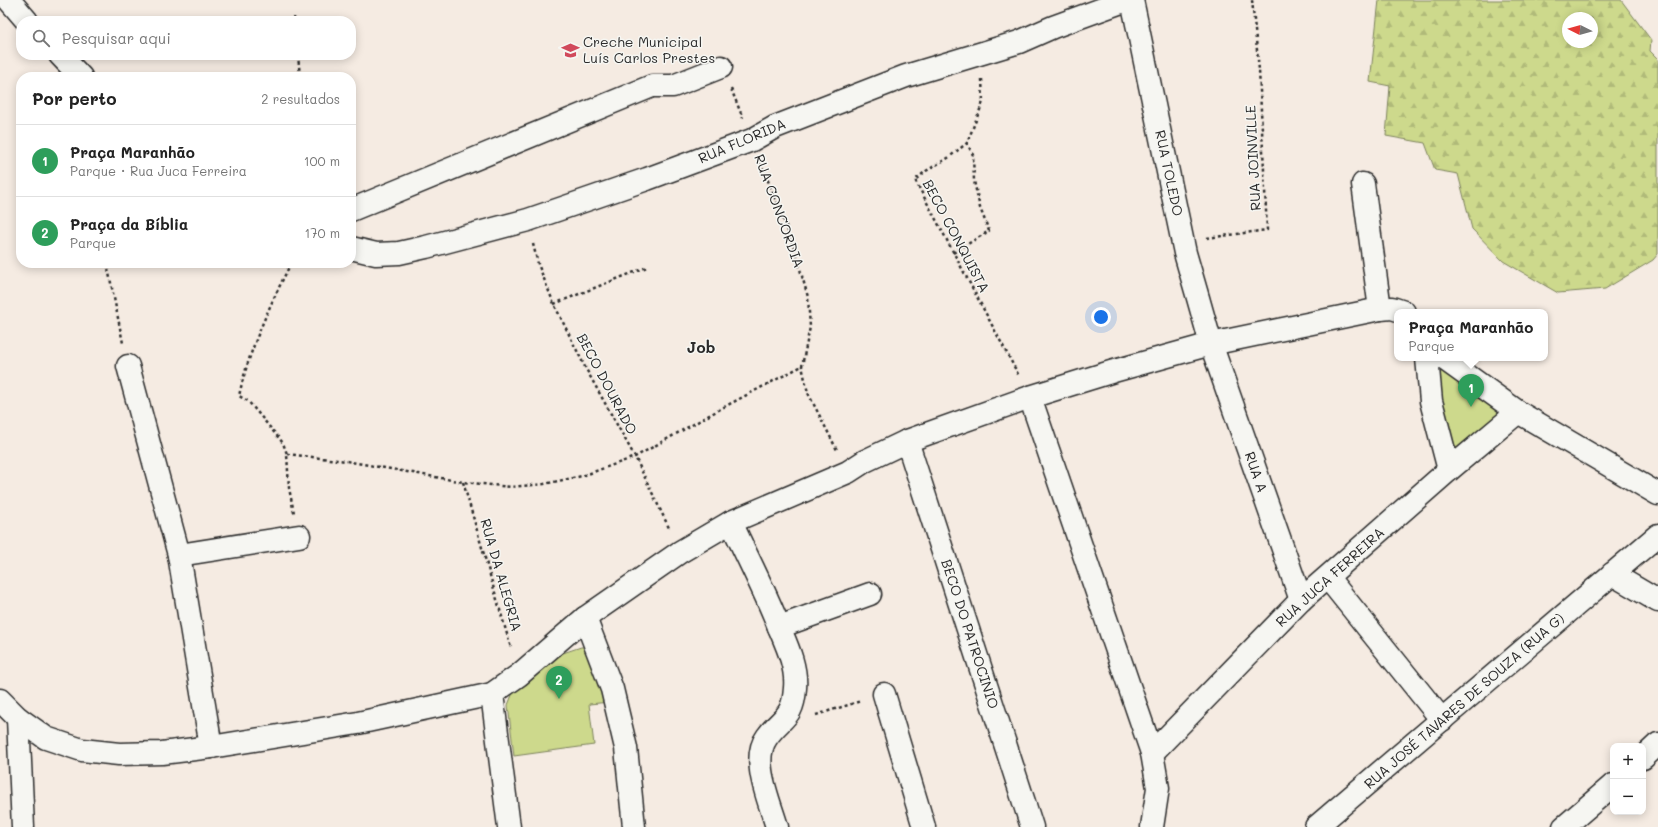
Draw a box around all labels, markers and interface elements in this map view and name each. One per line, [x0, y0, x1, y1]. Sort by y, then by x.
north arrow [1562, 12, 1598, 48]
search box [16, 16, 356, 60]
icon: search [30, 27, 52, 49]
text: Pesquisar aqui [62, 28, 171, 48]
place label: Creche Municipal Luís Carlos Prestes [583, 32, 715, 67]
school or university icon: Creche Municipal Luís Carlos Prestes [560, 40, 580, 60]
text: Por perto [32, 87, 116, 109]
text: 2 resultados [261, 90, 340, 107]
street label: RUA JOINVILLE [1240, 105, 1265, 211]
street label: RUA FLORIDA [695, 114, 788, 167]
street label: RUA TOLEDO [1151, 128, 1188, 218]
text: Praça Maranhão [70, 142, 195, 162]
street label: RUA CONCORDIA [750, 151, 809, 270]
text: 1 [42, 152, 48, 169]
text: 100 m [304, 152, 340, 169]
text: Parque · Rua Juca Ferreira [70, 162, 247, 179]
street label: BECO CONQUISTA [919, 176, 994, 296]
text: Praça da Bíblia [70, 214, 188, 234]
text: 2 [41, 224, 49, 241]
text: 170 m [304, 224, 340, 241]
text: Parque [70, 234, 116, 251]
your location [1091, 307, 1111, 327]
popup [1394, 309, 1548, 361]
text: Praça Maranhão [1409, 317, 1533, 337]
street label: BECO DOURADO [573, 330, 642, 438]
district label: Job [687, 337, 715, 357]
text: Parque [1409, 337, 1455, 354]
pin: 1 [1458, 374, 1484, 407]
street label: RUA A [1241, 449, 1272, 495]
street label: RUA DA ALEGRIA [476, 516, 527, 633]
street label: RUA JUCA FERREIRA [1271, 523, 1388, 631]
street label: BECO DO PATROCINIO [937, 557, 1004, 711]
street label: RUA JOSÉ TAVARES DE SOUZA (RUA G) [1360, 608, 1568, 793]
pin: 2 [546, 666, 572, 699]
map controls [1610, 743, 1646, 815]
button: + [1610, 743, 1646, 779]
button: − [1610, 779, 1646, 815]

